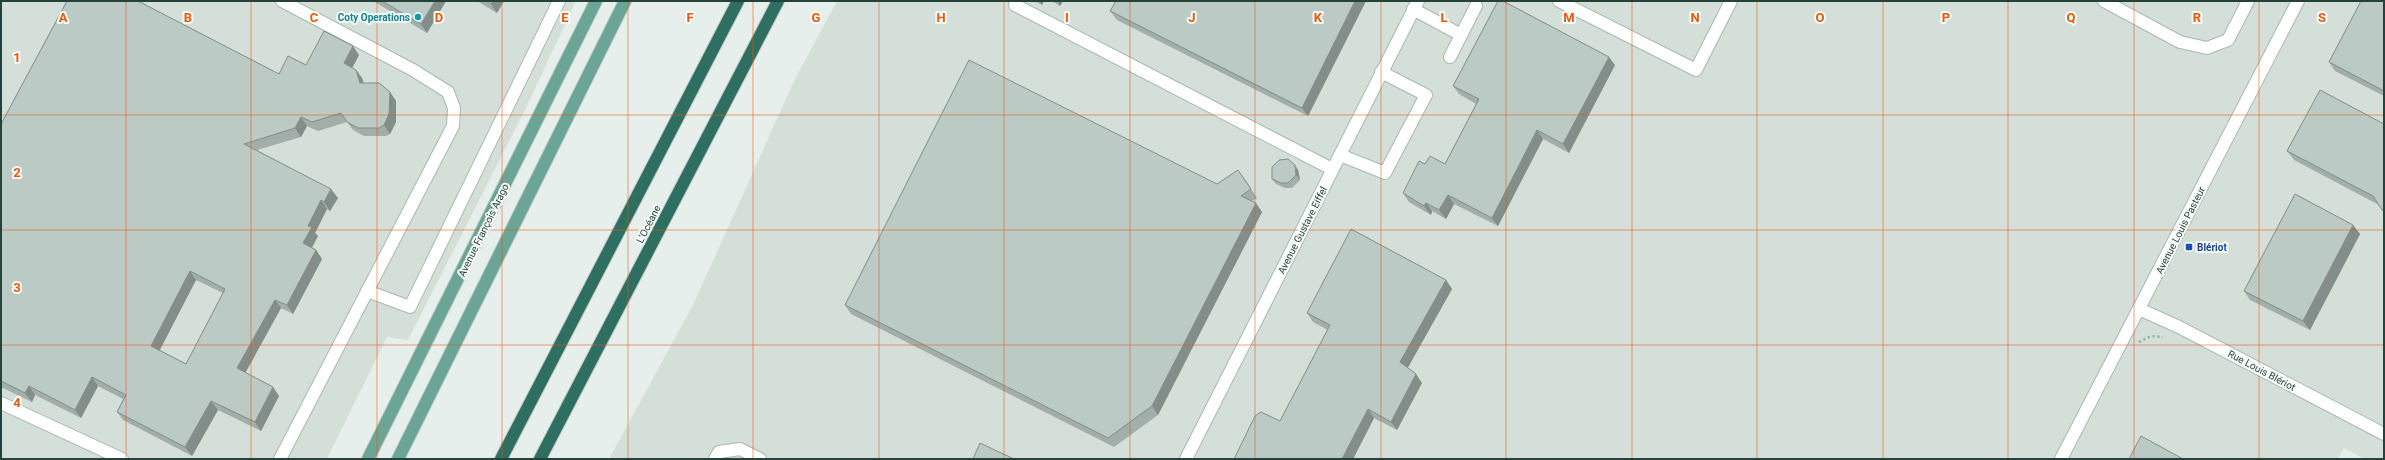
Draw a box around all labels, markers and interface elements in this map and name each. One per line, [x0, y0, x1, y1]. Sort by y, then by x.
text: A [59, 10, 68, 25]
text: B [184, 10, 192, 25]
text: C [310, 10, 319, 25]
text: D [435, 10, 443, 25]
text: E [561, 10, 569, 25]
text: F [686, 10, 694, 25]
text: G [812, 10, 821, 25]
text: H [936, 10, 946, 25]
text: I [1065, 10, 1069, 25]
text: J [1188, 10, 1196, 25]
text: K [1314, 10, 1323, 25]
text: L [1440, 10, 1448, 25]
text: M [1563, 10, 1575, 25]
text: N [1690, 10, 1700, 25]
text: O [1816, 10, 1825, 25]
text: P [1942, 10, 1950, 25]
text: Q [2067, 10, 2076, 25]
text: R [2193, 10, 2202, 25]
text: S [2318, 10, 2326, 25]
place label: Coty Operations [338, 12, 410, 23]
marker: Coty Operations [413, 12, 423, 22]
text: 1 [13, 50, 21, 65]
text: 2 [13, 165, 21, 180]
street label: Avenue François Arago [456, 182, 511, 279]
street label: Avenue Louis Pasteur [2154, 184, 2207, 276]
street label: Avenue Gustave Eiffel [1276, 185, 1329, 276]
street label: L’Océane [634, 203, 663, 245]
marker: Blériot [2184, 242, 2194, 252]
place label: Blériot [2197, 242, 2227, 253]
text: 3 [13, 280, 21, 295]
street label: Rue Louis Blériot [2226, 348, 2297, 393]
text: 4 [13, 395, 21, 410]

